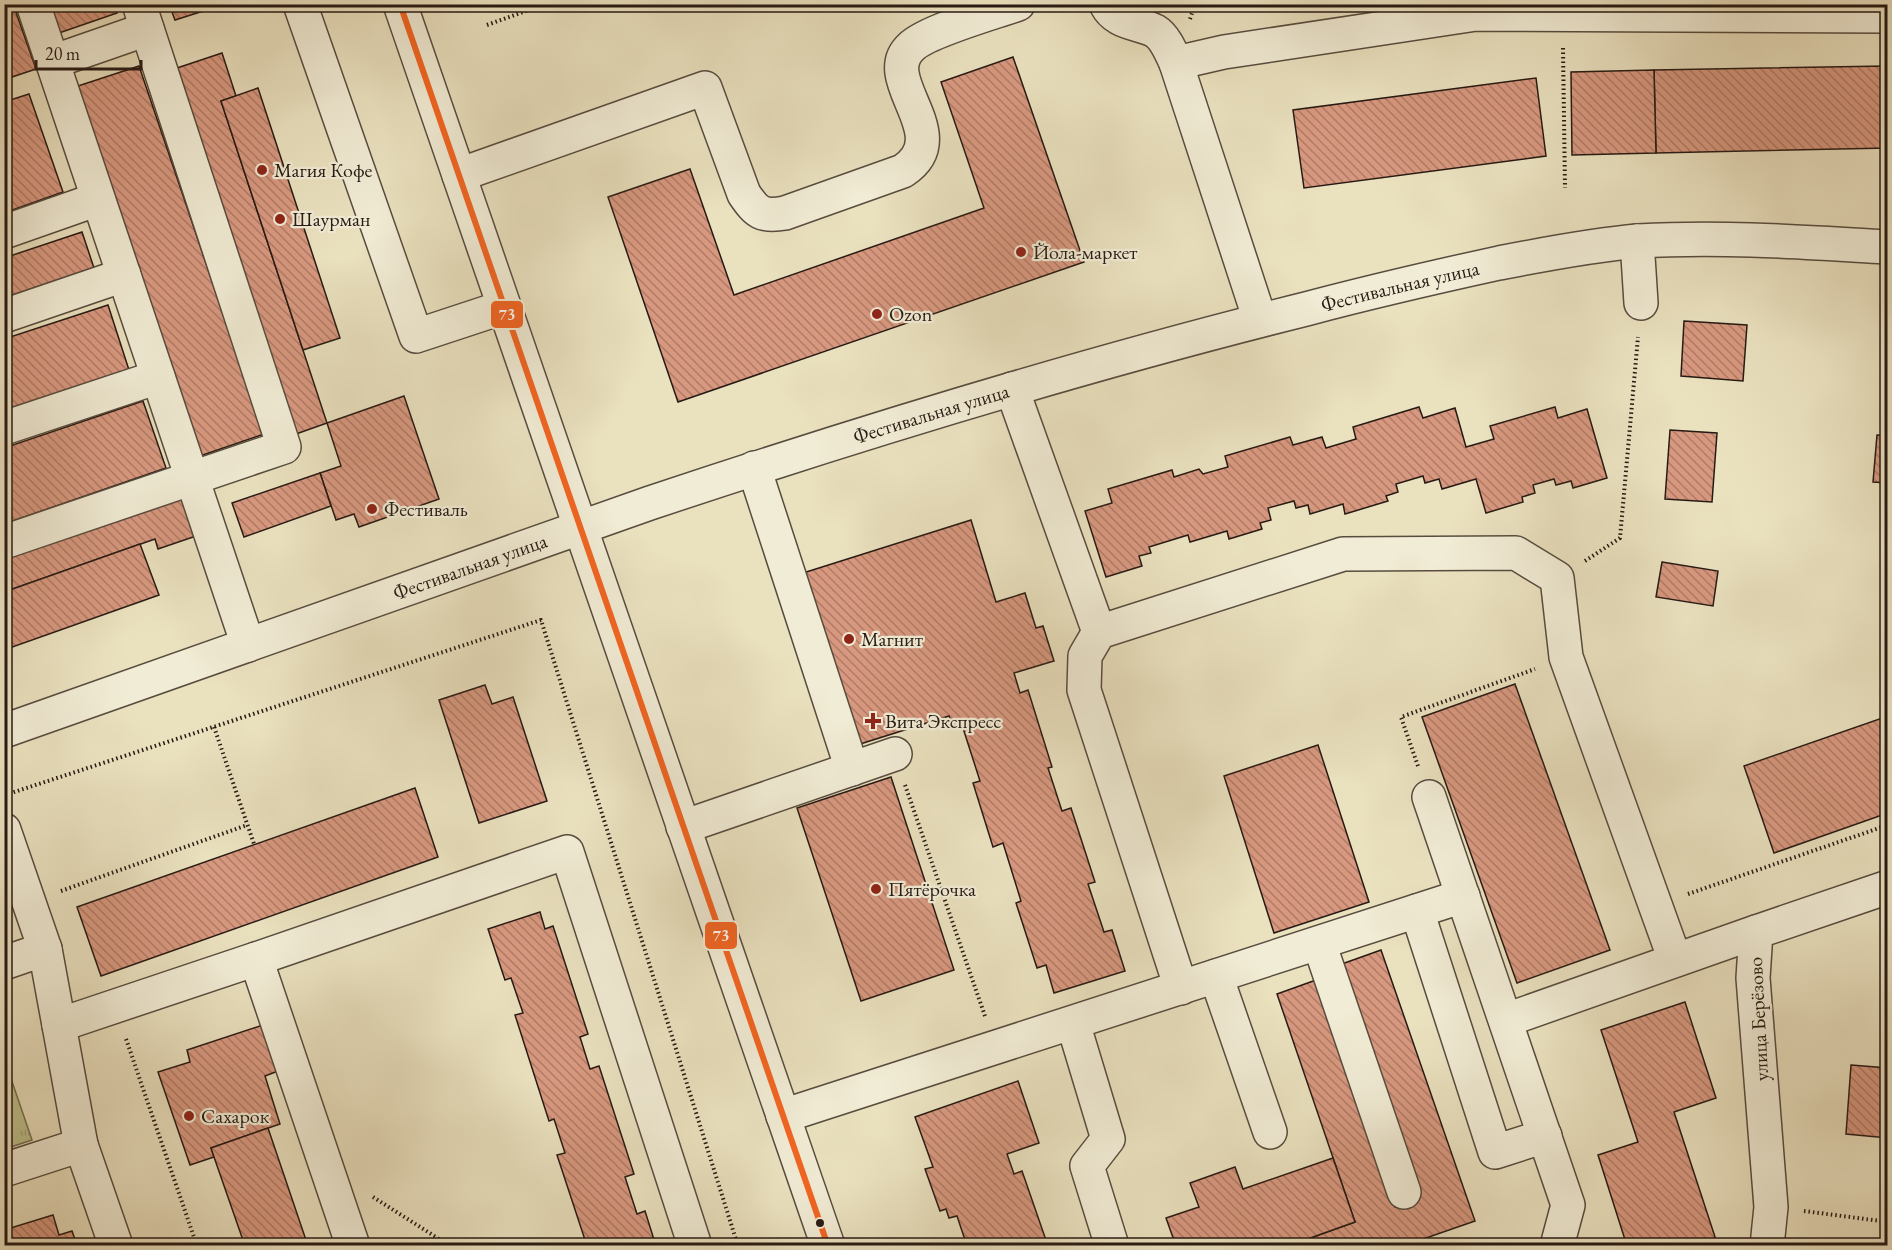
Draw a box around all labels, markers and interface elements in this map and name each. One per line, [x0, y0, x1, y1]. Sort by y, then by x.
scale bar [36, 33, 141, 71]
text: 20 m [45, 42, 80, 65]
place label: Магия Кофе [274, 157, 373, 183]
marker: Магия Кофе [255, 163, 269, 177]
place label: Шаурман [292, 206, 370, 232]
marker: Шаурман [273, 212, 287, 226]
place label: Йола-маркет [1033, 239, 1138, 265]
marker: Йола-маркет [1014, 245, 1028, 259]
street label: Фестивальная улица [1318, 255, 1482, 318]
line badge: 73 [490, 300, 524, 329]
place label: Ozon [889, 301, 933, 327]
text: 73 [499, 304, 515, 325]
marker: Ozon [870, 307, 884, 321]
street label: Фестивальная улица [850, 378, 1012, 449]
place label: Фестиваль [384, 496, 468, 522]
marker: Фестиваль [365, 502, 379, 516]
street label: Фестивальная улица [389, 527, 550, 606]
place label: Магнит [861, 626, 923, 652]
marker: Магнит [842, 632, 856, 646]
place label: Вита Экспресс [885, 708, 1001, 734]
marker: Вита Экспресс [866, 714, 880, 728]
place label: Пятёрочка [888, 876, 976, 902]
marker: Пятёрочка [869, 882, 883, 896]
line badge: 73 [704, 921, 738, 950]
text: 73 [713, 925, 729, 946]
street label: улица Берёзово [1742, 956, 1774, 1082]
place label: Сахарок [201, 1103, 270, 1129]
marker: Сахарок [182, 1109, 196, 1123]
unlabelled marker [814, 1217, 826, 1229]

